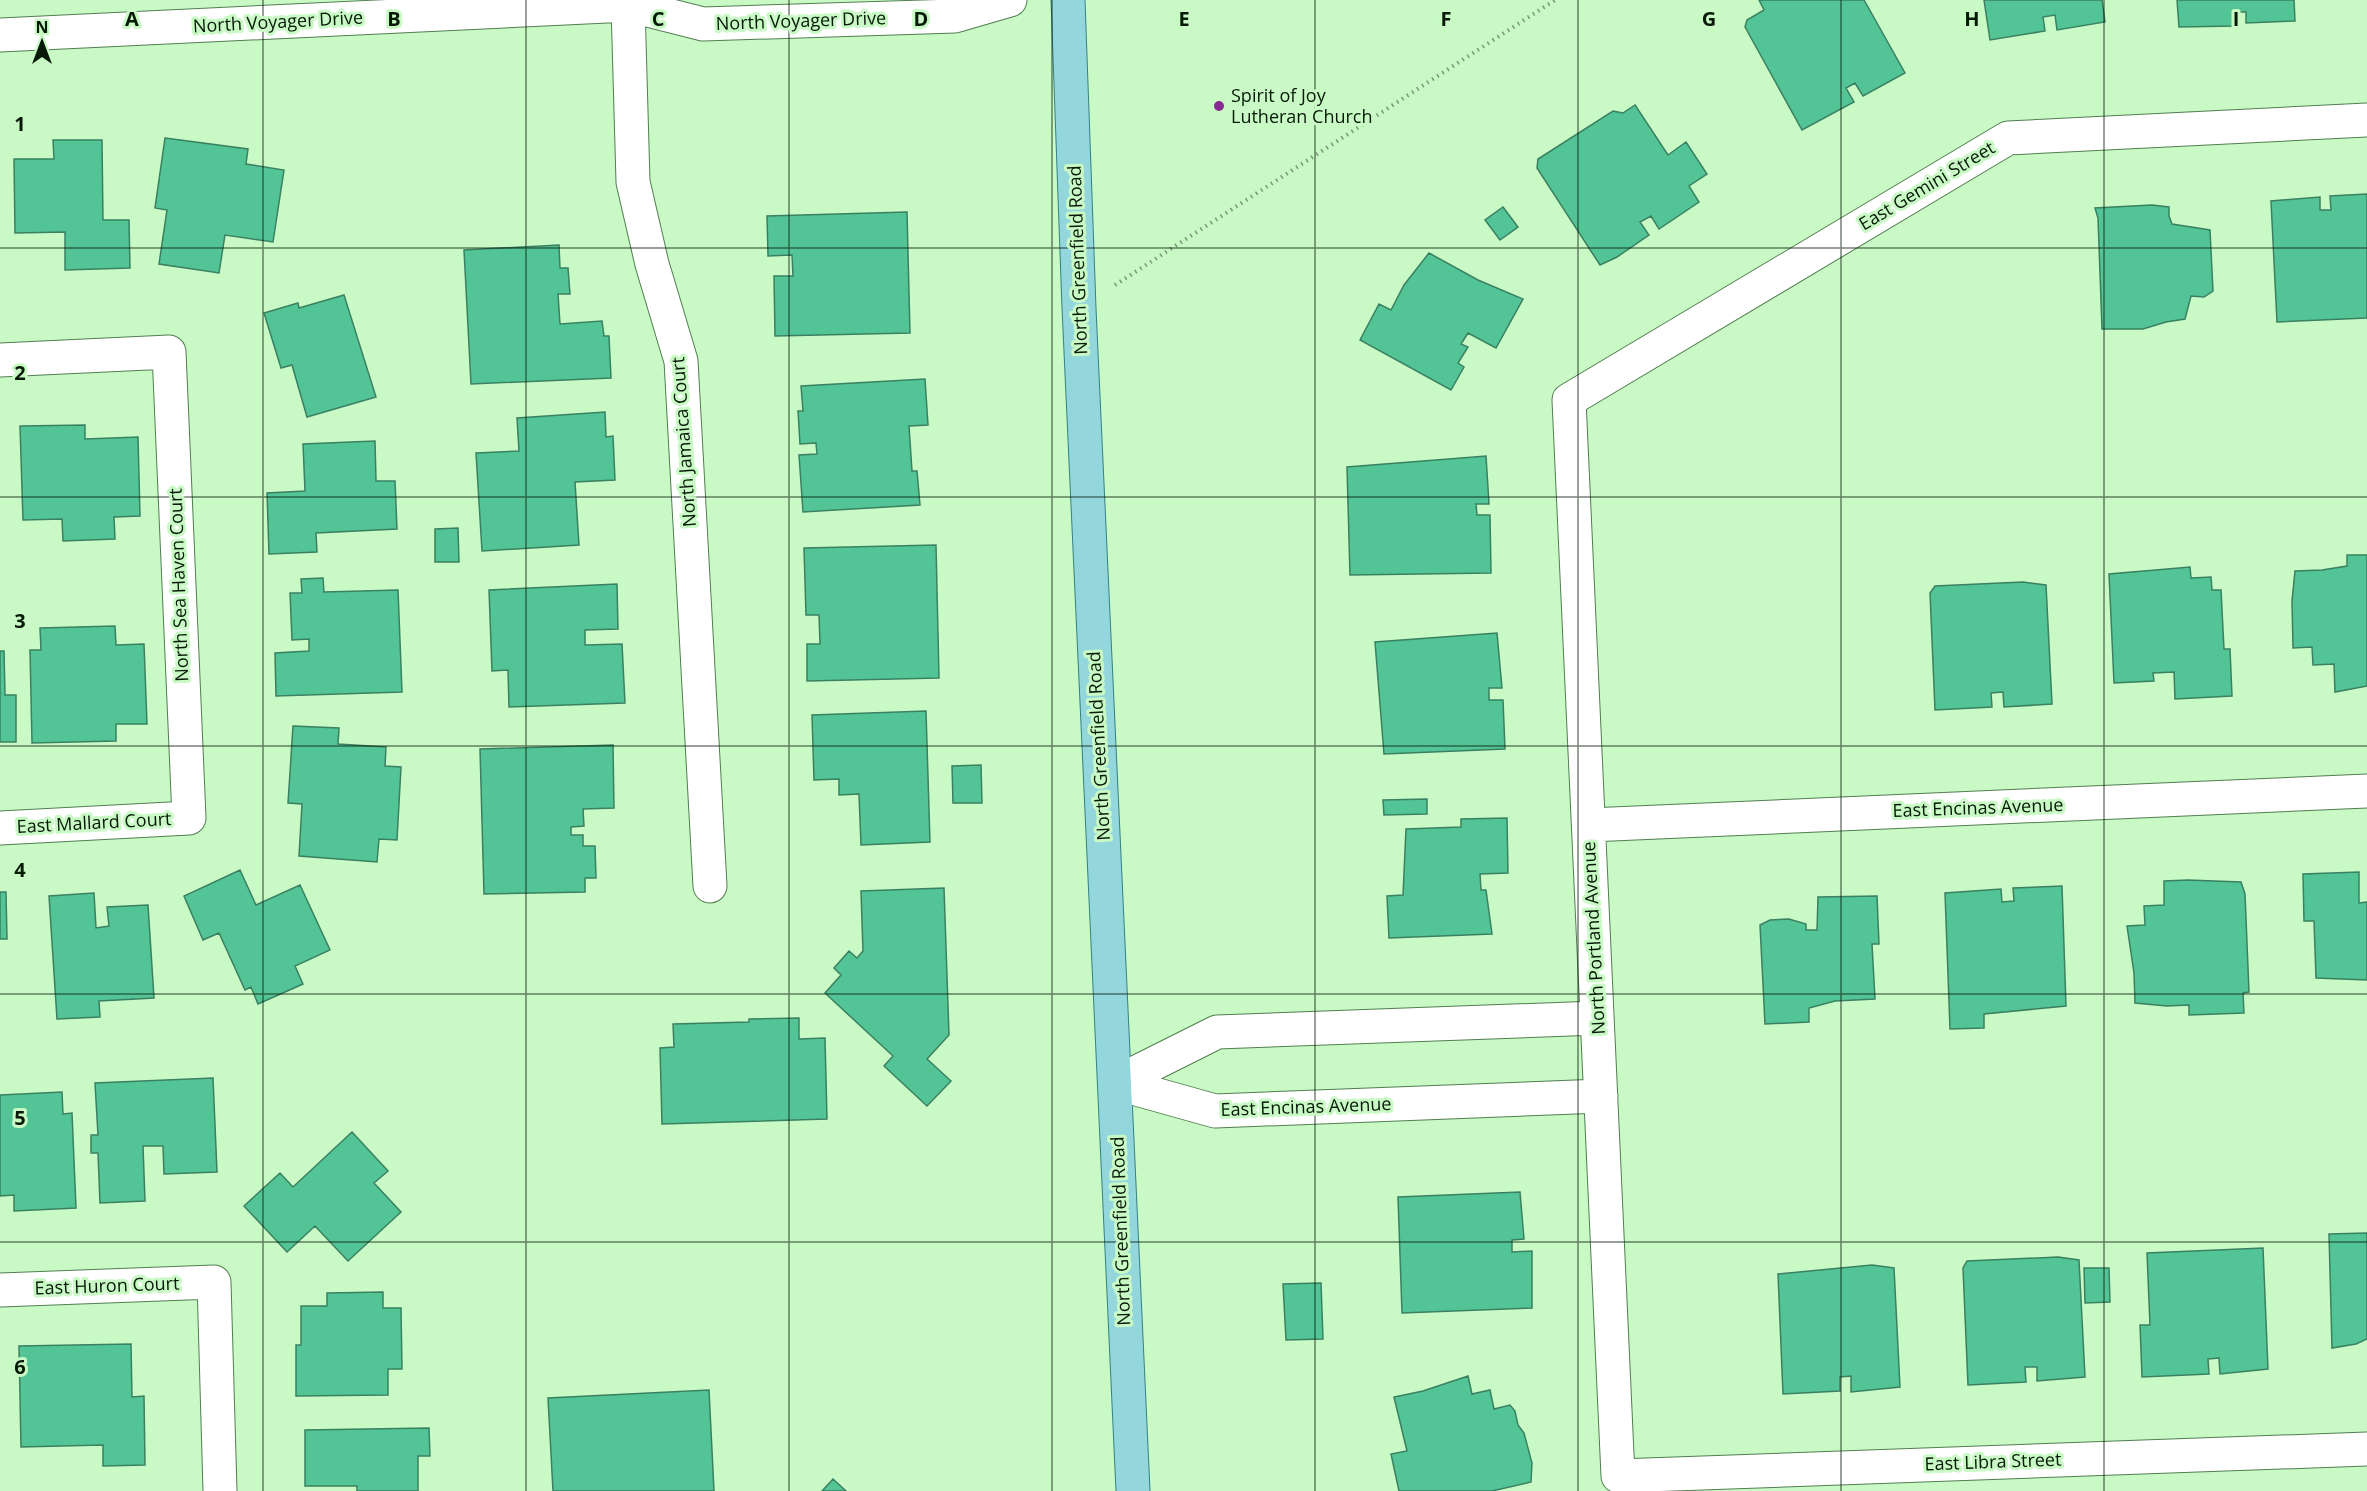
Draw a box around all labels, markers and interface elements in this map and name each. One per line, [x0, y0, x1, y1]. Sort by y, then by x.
text: A [125, 5, 139, 32]
street label: North Voyager Drive [192, 5, 364, 37]
text: B [387, 5, 401, 32]
text: C [652, 5, 665, 32]
street label: North Voyager Drive [715, 5, 887, 35]
text: D [914, 5, 928, 32]
text: E [1178, 5, 1190, 32]
text: F [1441, 5, 1451, 32]
text: G [1702, 5, 1716, 32]
text: H [1964, 5, 1980, 32]
text: I [2233, 5, 2239, 32]
north arrow [12, 12, 72, 72]
text: N [35, 16, 49, 38]
place label: Spirit of Joy Lutheran Church [1231, 83, 1373, 128]
marker: Spirit of Joy Lutheran Church [1212, 99, 1226, 113]
text: 1 [14, 110, 26, 137]
street label: East Gemini Street [1854, 135, 1999, 235]
street label: North Greenfield Road [1062, 165, 1092, 355]
street label: North Jamaica Court [665, 356, 701, 528]
text: 2 [14, 359, 26, 386]
street label: North Sea Haven Court [163, 488, 193, 682]
text: 3 [14, 607, 26, 634]
street label: North Greenfield Road [1081, 651, 1115, 841]
street label: East Encinas Avenue [1892, 792, 2064, 822]
street label: East Mallard Court [16, 806, 172, 838]
street label: North Portland Avenue [1576, 841, 1610, 1035]
text: 4 [14, 856, 26, 883]
street label: East Encinas Avenue [1220, 1091, 1392, 1121]
text: 5 [14, 1104, 26, 1131]
street label: North Greenfield Road [1105, 1136, 1135, 1326]
street label: East Huron Court [34, 1270, 180, 1300]
text: 6 [14, 1353, 26, 1380]
street label: East Libra Street [1924, 1447, 2062, 1475]

